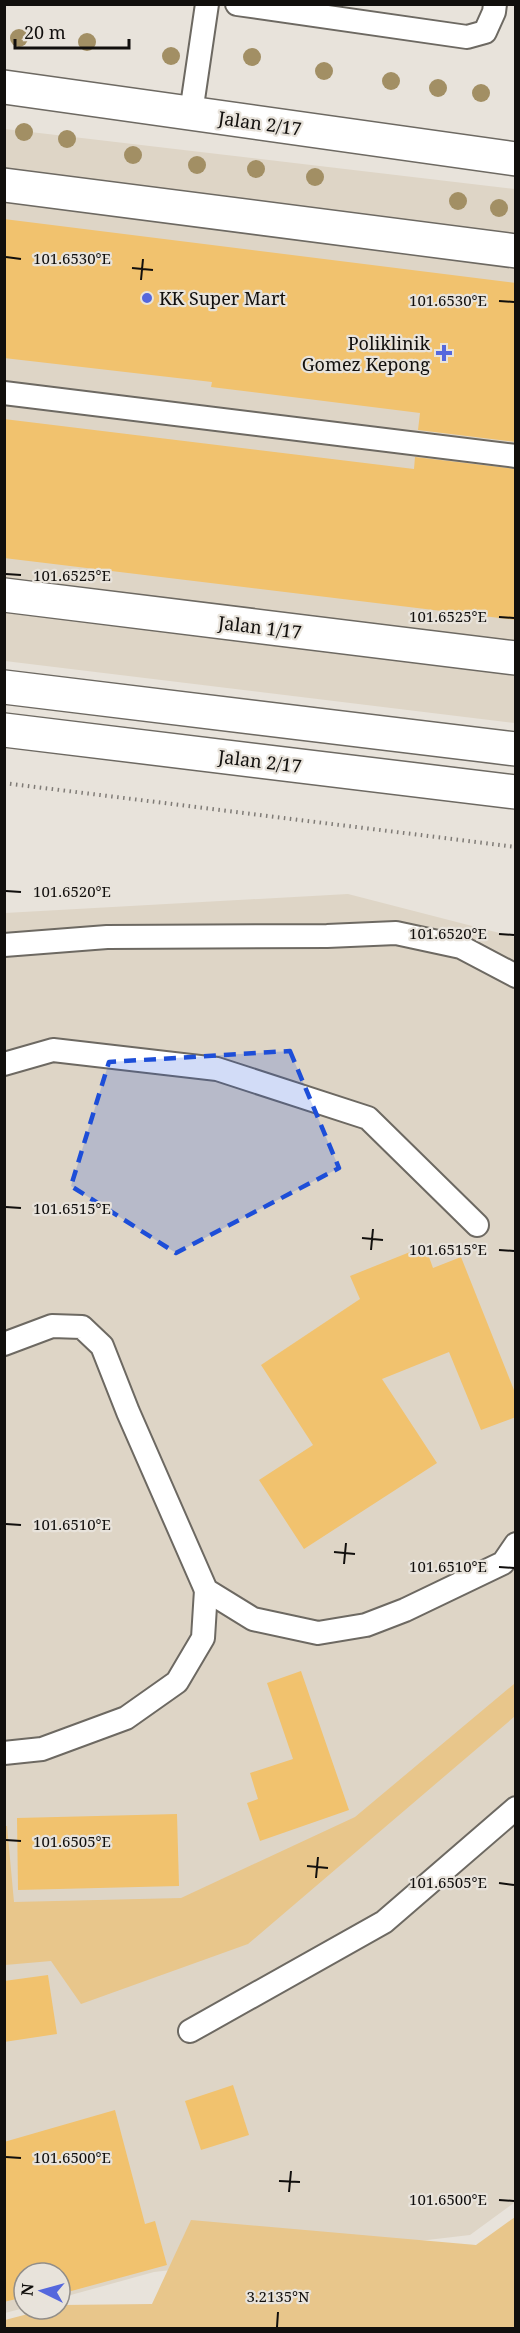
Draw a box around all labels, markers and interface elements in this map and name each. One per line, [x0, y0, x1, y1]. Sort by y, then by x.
scale bar [15, 12, 129, 50]
text: 20 m [24, 20, 66, 44]
street label: Jalan 2/17 [216, 105, 303, 141]
text: 101.6530°E [33, 248, 111, 268]
place label: KK Super Mart [159, 286, 286, 310]
text: 101.6530°E [409, 290, 487, 310]
marker: KK Super Mart [140, 291, 154, 305]
place label: Poliklinik Gomez Kepong [302, 331, 430, 376]
marker: Poliklinik Gomez Kepong [435, 344, 453, 362]
text: 101.6525°E [33, 565, 111, 585]
text: 101.6525°E [409, 606, 487, 626]
street label: Jalan 1/17 [216, 610, 303, 644]
street label: Jalan 2/17 [216, 744, 303, 778]
text: 101.6520°E [33, 881, 111, 901]
text: 101.6520°E [409, 923, 487, 943]
text: 101.6515°E [33, 1198, 111, 1218]
text: 101.6515°E [409, 1239, 487, 1259]
text: 101.6510°E [33, 1514, 111, 1534]
text: 101.6510°E [409, 1556, 487, 1576]
text: 101.6505°E [33, 1831, 111, 1851]
text: 101.6505°E [409, 1872, 487, 1892]
text: 101.6500°E [33, 2147, 111, 2167]
text: 101.6500°E [409, 2189, 487, 2209]
north arrow [12, 2261, 72, 2321]
text: N [16, 2282, 39, 2297]
text: 3.2135°N [246, 2286, 310, 2306]

